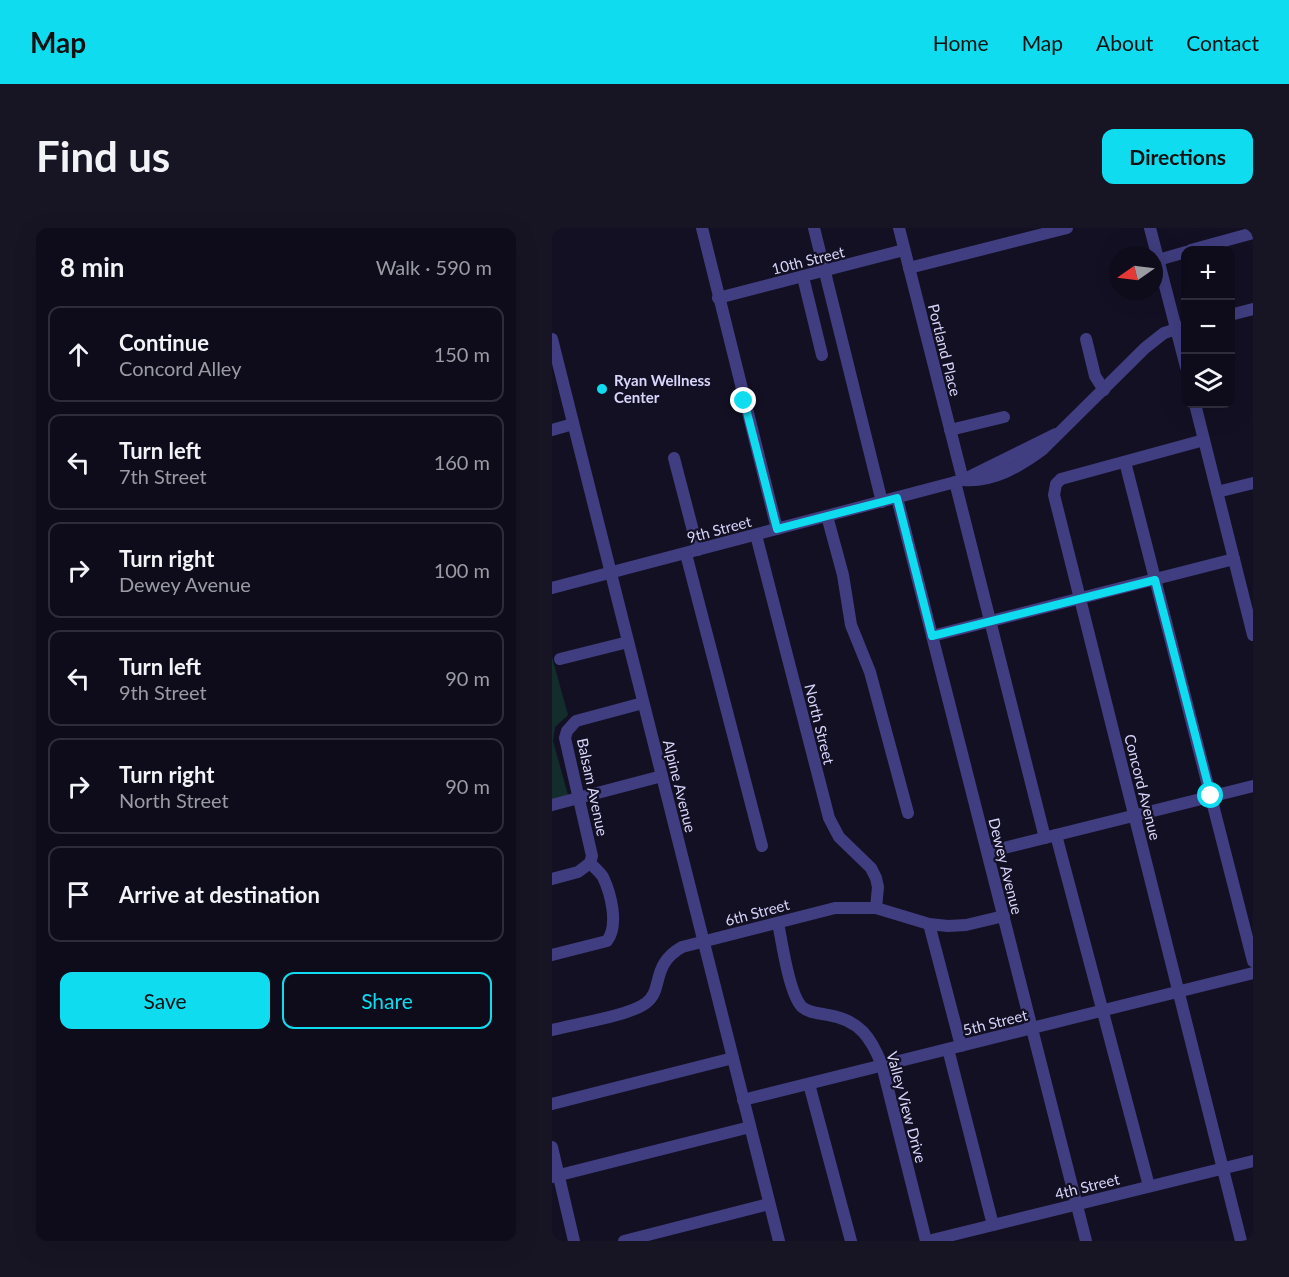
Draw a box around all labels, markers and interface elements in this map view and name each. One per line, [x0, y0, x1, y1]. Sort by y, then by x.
text: Map [30, 25, 86, 59]
text: Home [933, 30, 989, 55]
text: Map [1022, 30, 1063, 55]
text: About [1096, 30, 1153, 55]
text: Contact [1186, 30, 1259, 55]
button: Directions [1102, 129, 1253, 184]
text: Find us [36, 131, 170, 181]
street label: 10th Street [770, 242, 847, 278]
north arrow [1109, 246, 1163, 300]
map controls [1181, 246, 1235, 408]
button: + [1181, 246, 1235, 300]
text: 8 min [60, 251, 124, 283]
text: Walk · 590 m [376, 255, 492, 279]
button: − [1181, 300, 1235, 354]
street label: Portland Place [925, 302, 965, 398]
text: Continue [119, 329, 209, 356]
icon: ahead [62, 338, 95, 371]
text: 150 m [434, 342, 490, 366]
button: layers [1181, 354, 1235, 408]
text: Concord Alley [119, 356, 241, 380]
place label: Ryan Wellness Center [614, 371, 711, 406]
marker: Ryan Wellness Center [595, 382, 609, 396]
route end [730, 387, 756, 413]
text: Turn left [119, 437, 201, 464]
icon: left [62, 446, 95, 479]
text: 160 m [434, 450, 490, 474]
text: 7th Street [119, 464, 207, 488]
street label: 9th Street [685, 512, 754, 546]
text: Turn right [119, 545, 214, 572]
icon: right [62, 554, 95, 587]
text: 100 m [434, 558, 490, 582]
text: Dewey Avenue [119, 572, 251, 596]
text: Turn left [119, 653, 201, 680]
icon: left [62, 662, 95, 695]
text: 90 m [445, 666, 490, 690]
text: 9th Street [119, 680, 207, 704]
street label: North Street [801, 682, 839, 767]
street label: Concord Avenue [1121, 732, 1165, 842]
street label: Balsam Avenue [574, 736, 612, 838]
street label: Alpine Avenue [660, 738, 700, 834]
text: Turn right [119, 761, 214, 788]
icon: right [62, 770, 95, 803]
text: 90 m [445, 774, 490, 798]
route start [1197, 782, 1223, 808]
text: North Street [119, 788, 229, 812]
street label: Dewey Avenue [985, 816, 1027, 916]
icon: arrive [62, 878, 95, 911]
text: Arrive at destination [119, 881, 320, 908]
street label: 6th Street [723, 895, 792, 929]
button: Save [60, 972, 270, 1029]
button: Share [282, 972, 492, 1029]
street label: 5th Street [961, 1005, 1030, 1039]
street label: Valley View Drive [883, 1049, 931, 1165]
street label: 4th Street [1053, 1169, 1122, 1203]

